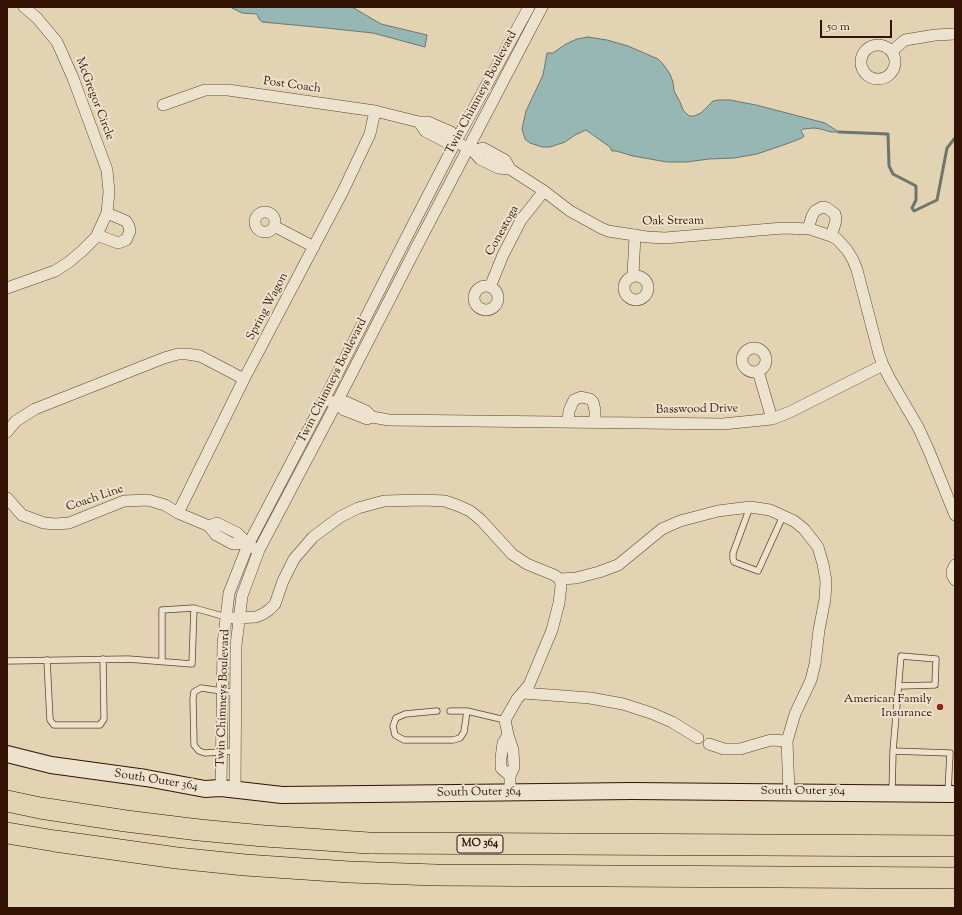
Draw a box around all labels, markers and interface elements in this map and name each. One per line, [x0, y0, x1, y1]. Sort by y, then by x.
scale bar [822, 12, 894, 38]
text: 50 m [827, 18, 850, 36]
street label: Twin Chimneys Boulevard [443, 29, 521, 157]
street label: McGregor Circle [72, 56, 116, 142]
street label: Post Coach [262, 75, 322, 97]
street label: Conestoga [483, 203, 523, 259]
street label: Oak Stream [642, 214, 704, 230]
street label: Spring Wagon [244, 271, 292, 343]
street label: Twin Chimneys Boulevard [295, 316, 371, 446]
street label: Basswood Drive [656, 402, 738, 418]
street label: Coach Line [65, 483, 125, 515]
street label: Twin Chimneys Boulevard [214, 629, 234, 767]
place label: American Family Insurance [844, 693, 932, 721]
marker: American Family Insurance [935, 702, 945, 712]
street label: South Outer 364 [113, 767, 199, 795]
street label: South Outer 364 [437, 785, 521, 801]
street label: South Outer 364 [761, 785, 845, 799]
road number: MO 364 [457, 835, 503, 853]

